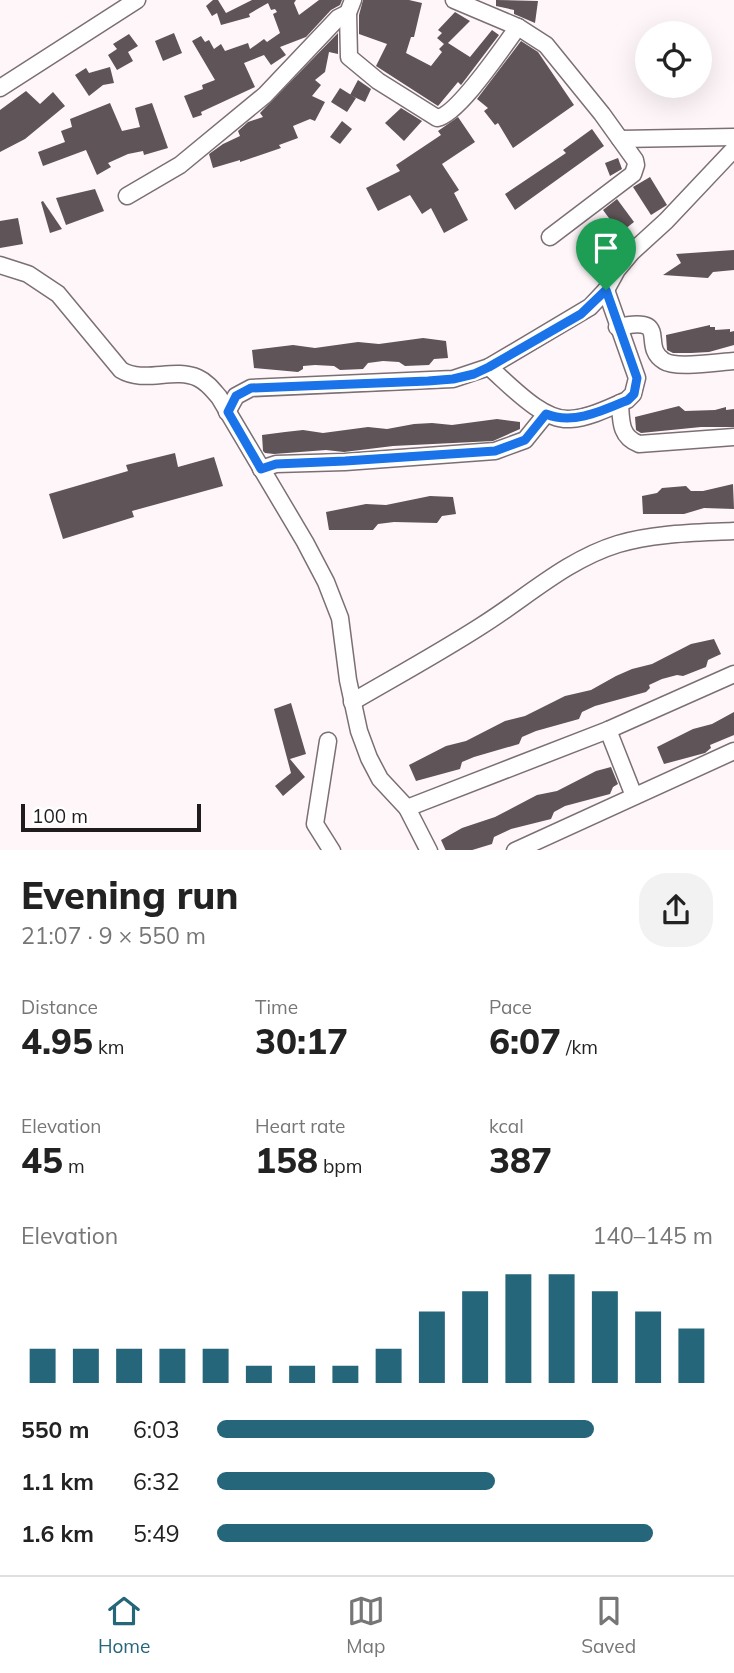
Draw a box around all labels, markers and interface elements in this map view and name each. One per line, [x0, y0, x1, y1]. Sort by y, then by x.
map controls [635, 21, 712, 98]
button: locate [635, 21, 712, 98]
pin [576, 218, 636, 290]
icon: arrive [587, 229, 625, 267]
scale bar [21, 802, 201, 833]
text: 100 m [32, 804, 88, 828]
text: Evening run [21, 871, 239, 919]
button: share [639, 873, 713, 947]
text: 21:07 · 9 × 550 m [21, 921, 206, 950]
text: Distance [21, 995, 98, 1019]
text: Time [255, 995, 298, 1019]
text: Pace [489, 995, 532, 1019]
text: 4.95 [21, 1019, 93, 1063]
text: 30:17 [255, 1019, 348, 1063]
text: 6:07 [489, 1019, 561, 1063]
text: km [93, 1035, 125, 1059]
text: /km [561, 1035, 598, 1059]
text: Elevation [21, 1114, 101, 1138]
text: Heart rate [255, 1114, 345, 1138]
text: kcal [489, 1114, 524, 1138]
text: 45 [21, 1138, 63, 1182]
text: 158 [255, 1138, 318, 1182]
text: 387 [489, 1138, 552, 1182]
text: m [63, 1154, 85, 1178]
text: bpm [318, 1154, 362, 1178]
text: Elevation [21, 1221, 118, 1250]
text: 140–145 m [592, 1221, 713, 1250]
text: 550 m [21, 1415, 89, 1444]
text: 6:03 [133, 1415, 180, 1444]
text: 1.1 km [21, 1467, 94, 1496]
text: 6:32 [133, 1467, 180, 1496]
text: 1.6 km [21, 1519, 94, 1548]
text: 5:49 [133, 1519, 180, 1548]
tab: Home [98, 1592, 150, 1658]
tab: Map [346, 1592, 385, 1658]
tab: Saved [581, 1592, 636, 1658]

